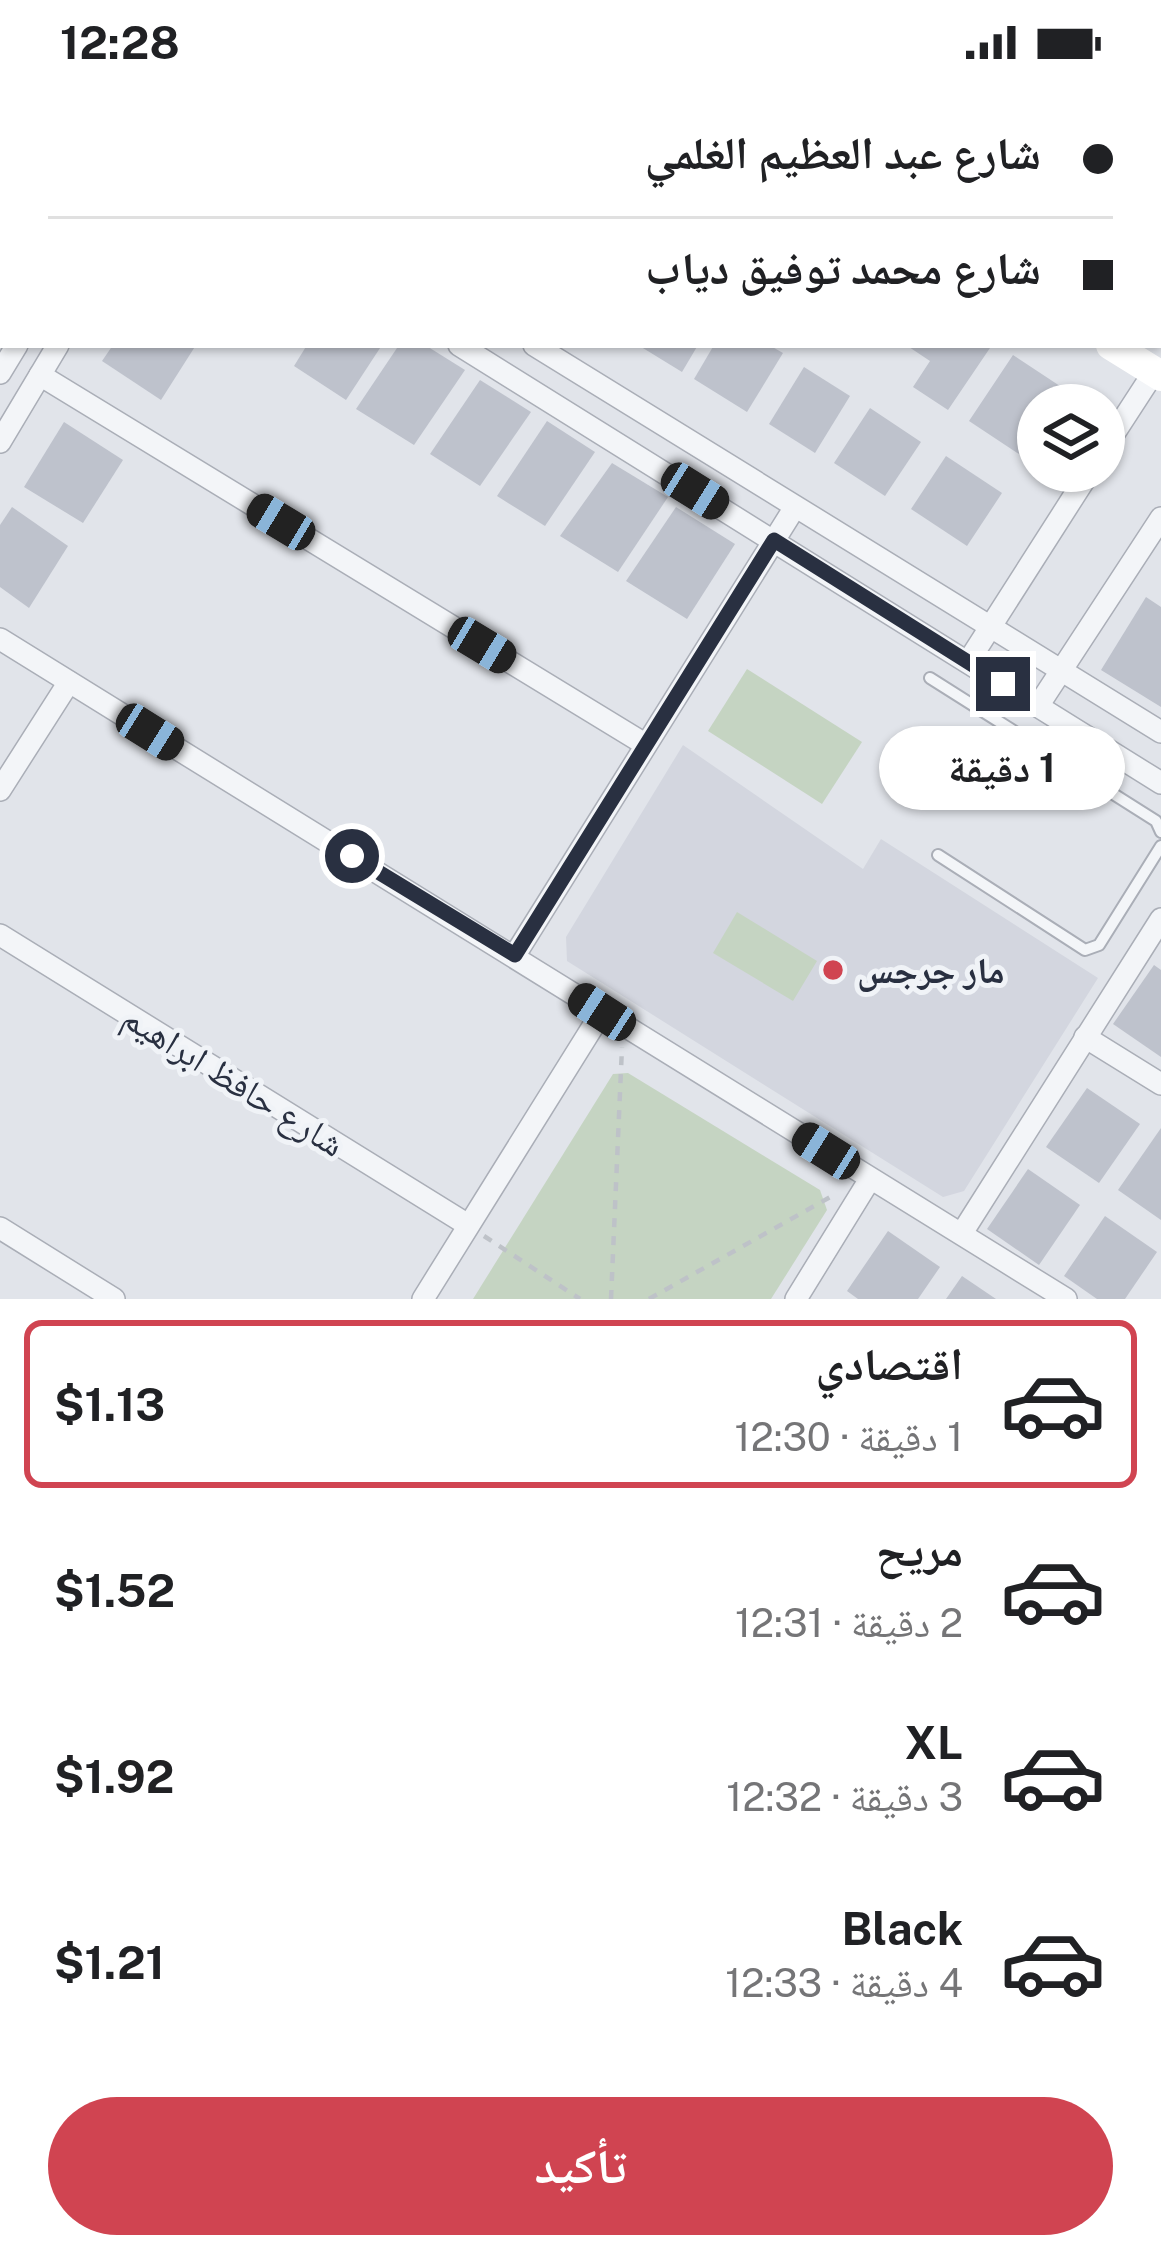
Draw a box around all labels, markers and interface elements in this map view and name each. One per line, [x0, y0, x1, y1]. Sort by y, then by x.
text: 12:28 [60, 16, 180, 69]
text: شارع عبد العظيم الغلمي [645, 126, 1041, 179]
text: شارع محمد توفيق دياب [645, 241, 1041, 294]
map controls [1017, 384, 1125, 492]
button: layers [1017, 384, 1125, 492]
car [655, 457, 735, 525]
car [241, 488, 321, 556]
car [442, 611, 522, 679]
route end [976, 657, 1030, 711]
car [110, 698, 190, 766]
callout: 1 دقيقة [880, 726, 1126, 810]
text: 1 دقيقة [948, 745, 1056, 791]
route start [325, 829, 379, 883]
place label: مار جرجس [857, 949, 1004, 992]
marker: مار جرجس [820, 957, 846, 983]
car [562, 977, 642, 1047]
street label: شارع حافظ ابراهيم [114, 995, 352, 1167]
car [786, 1117, 866, 1185]
text: اقتصادي [816, 1337, 963, 1390]
icon: car [999, 1350, 1107, 1458]
text: $1.13 [54, 1378, 165, 1431]
text: 1 دقيقة · 12:30 [735, 1414, 963, 1460]
text: مريح [876, 1523, 963, 1576]
icon: car [999, 1536, 1107, 1644]
text: $1.52 [54, 1564, 175, 1617]
text: 2 دقيقة · 12:31 [735, 1600, 963, 1646]
text: XL [905, 1716, 963, 1769]
icon: car [999, 1722, 1107, 1830]
text: $1.92 [54, 1750, 174, 1803]
text: 3 دقيقة · 12:32 [726, 1774, 963, 1820]
text: Black [842, 1902, 963, 1955]
icon: car [999, 1908, 1107, 2016]
text: $1.21 [54, 1936, 165, 1989]
text: 4 دقيقة · 12:33 [725, 1960, 963, 2006]
button: تأكيد [48, 2097, 1113, 2235]

